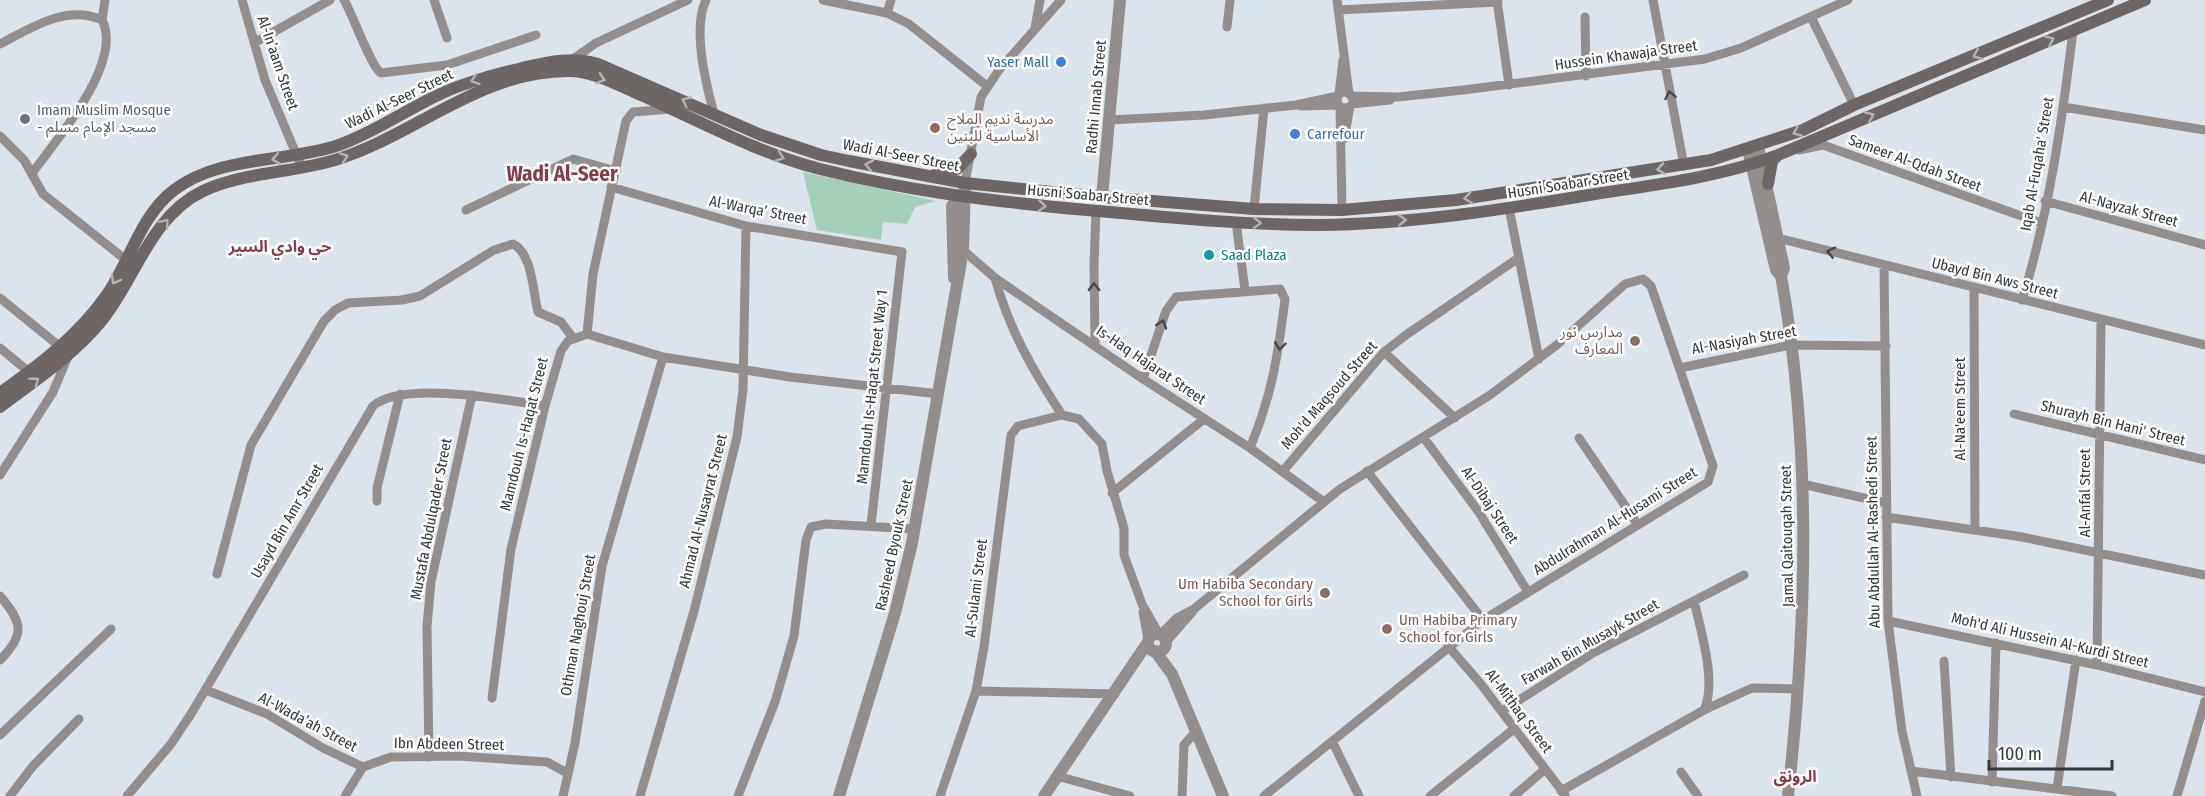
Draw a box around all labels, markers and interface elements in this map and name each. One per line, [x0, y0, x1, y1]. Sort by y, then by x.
street label: Al-In’aam Street [253, 14, 303, 113]
street label: Hussein Khawaja Street [1554, 36, 1698, 74]
one-way arrow [2044, 36, 2055, 48]
street label: Radhi Innab Street [1082, 39, 1110, 155]
one-way arrow [1972, 48, 1983, 60]
place label: Yaser Mall [987, 53, 1049, 71]
marker: Yaser Mall [1054, 55, 1068, 69]
street label: Wadi Al-Seer Street [342, 65, 456, 133]
one-way arrow [596, 71, 606, 84]
one-way arrow [470, 73, 481, 86]
one-way arrow [1664, 91, 1677, 101]
street label: Iqab Al-Fuqaha' Street [2016, 95, 2058, 232]
one-way arrow [682, 96, 693, 108]
place label: Imam Muslim Mosque - مسجد الإمام مسلم [37, 101, 171, 138]
place label: مدرسة نديم الملاح الأساسية للبنين [947, 110, 1054, 145]
one-way arrow [1864, 111, 1875, 123]
marker: Imam Muslim Mosque - مسجد الإمام مسلم [18, 112, 32, 126]
marker: مدرسة نديم الملاح الأساسية للبنين [928, 121, 942, 135]
place label: Carrefour [1307, 125, 1365, 143]
one-way arrow [1793, 125, 1804, 137]
marker: Carrefour [1288, 127, 1302, 141]
street label: Sameer Al-Qdah Street [1846, 131, 1984, 195]
street label: Wadi Al-Seer Street [841, 135, 961, 175]
one-way arrow [774, 150, 785, 162]
one-way arrow [271, 152, 280, 164]
one-way arrow [338, 152, 349, 165]
one-way arrow [865, 159, 875, 172]
district label: Wadi Al-Seer [506, 161, 618, 187]
one-way arrow [1656, 163, 1665, 175]
street label: Husni Soabar Street [1506, 166, 1630, 202]
street label: Husni Soabar Street [1026, 181, 1150, 209]
street label: Al-Nayzak Street [2078, 187, 2180, 231]
street label: Al-Warqa’ Street [708, 192, 808, 228]
one-way arrow [1463, 192, 1472, 204]
one-way arrow [1038, 199, 1047, 212]
one-way arrow [1397, 214, 1406, 227]
one-way arrow [1253, 217, 1262, 230]
one-way arrow [158, 219, 169, 230]
district label: حي وادي السير [228, 237, 331, 260]
place label: Saad Plaza [1221, 246, 1287, 264]
one-way arrow [1826, 246, 1836, 259]
marker: Saad Plaza [1202, 248, 1216, 262]
street label: Ubayd Bin Aws Street [1930, 254, 2060, 302]
one-way arrow [111, 274, 122, 284]
one-way arrow [1088, 282, 1100, 291]
street label: Mamdouh Is-Haqat Street Way 1 [853, 289, 891, 485]
one-way arrow [1154, 319, 1167, 330]
street label: Is-Haq Hajarat Street [1093, 322, 1209, 408]
street label: Al-Nasiyah Street [1690, 322, 1798, 358]
place label: مدارس نور المعارف [1559, 323, 1623, 358]
marker: مدارس نور المعارف [1628, 334, 1642, 348]
street label: Moh'd Maqsoud Street [1277, 337, 1381, 453]
one-way arrow [1274, 341, 1286, 350]
street label: Mamdouh Is-Haqat Street [496, 355, 552, 513]
street label: Al-Na'eem Street [1951, 357, 1969, 461]
one-way arrow [28, 377, 39, 388]
street label: Shurayh Bin Hani' Street [2039, 396, 2187, 450]
street label: Ahmad Al-Nusayrat Street [675, 432, 731, 590]
street label: Abu Abdullah Al-Rashedi Street [1862, 436, 1884, 628]
street label: Mustafa Abdulqader Street [406, 437, 456, 601]
street label: Al-Anfal Street [2076, 449, 2094, 537]
street label: Usayd Bin Amr Street [247, 461, 327, 581]
street label: Al-Dibaj Street [1458, 463, 1522, 547]
street label: Abdulrahman Al-Husami Street [1530, 463, 1700, 579]
street label: Jamal Qaitouqah Street [1777, 465, 1797, 607]
street label: Rasheed Byouk Street [871, 478, 917, 612]
street label: Al-Sulami Street [961, 538, 991, 638]
street label: Othman Naghouj Street [557, 553, 599, 697]
place label: Um Habiba Secondary School for Girls [1178, 575, 1313, 610]
marker: Um Habiba Secondary School for Girls [1318, 586, 1332, 600]
street label: Farwah Bin Musayk Street [1518, 595, 1662, 689]
street label: Moh'd Ali Hussein Al-Kurdi Street [1950, 609, 2151, 672]
place label: Um Habiba Primary School for Girls [1399, 611, 1517, 646]
marker: Um Habiba Primary School for Girls [1380, 622, 1394, 636]
street label: Al-Mithaq Street [1482, 666, 1556, 757]
street label: Al-Wada’ah Street [256, 688, 361, 756]
scale bar [1989, 733, 2112, 771]
street label: Ibn Abdeen Street [394, 734, 504, 754]
text: 100 m [1998, 743, 2042, 765]
district label: الرونق [1773, 767, 1817, 787]

